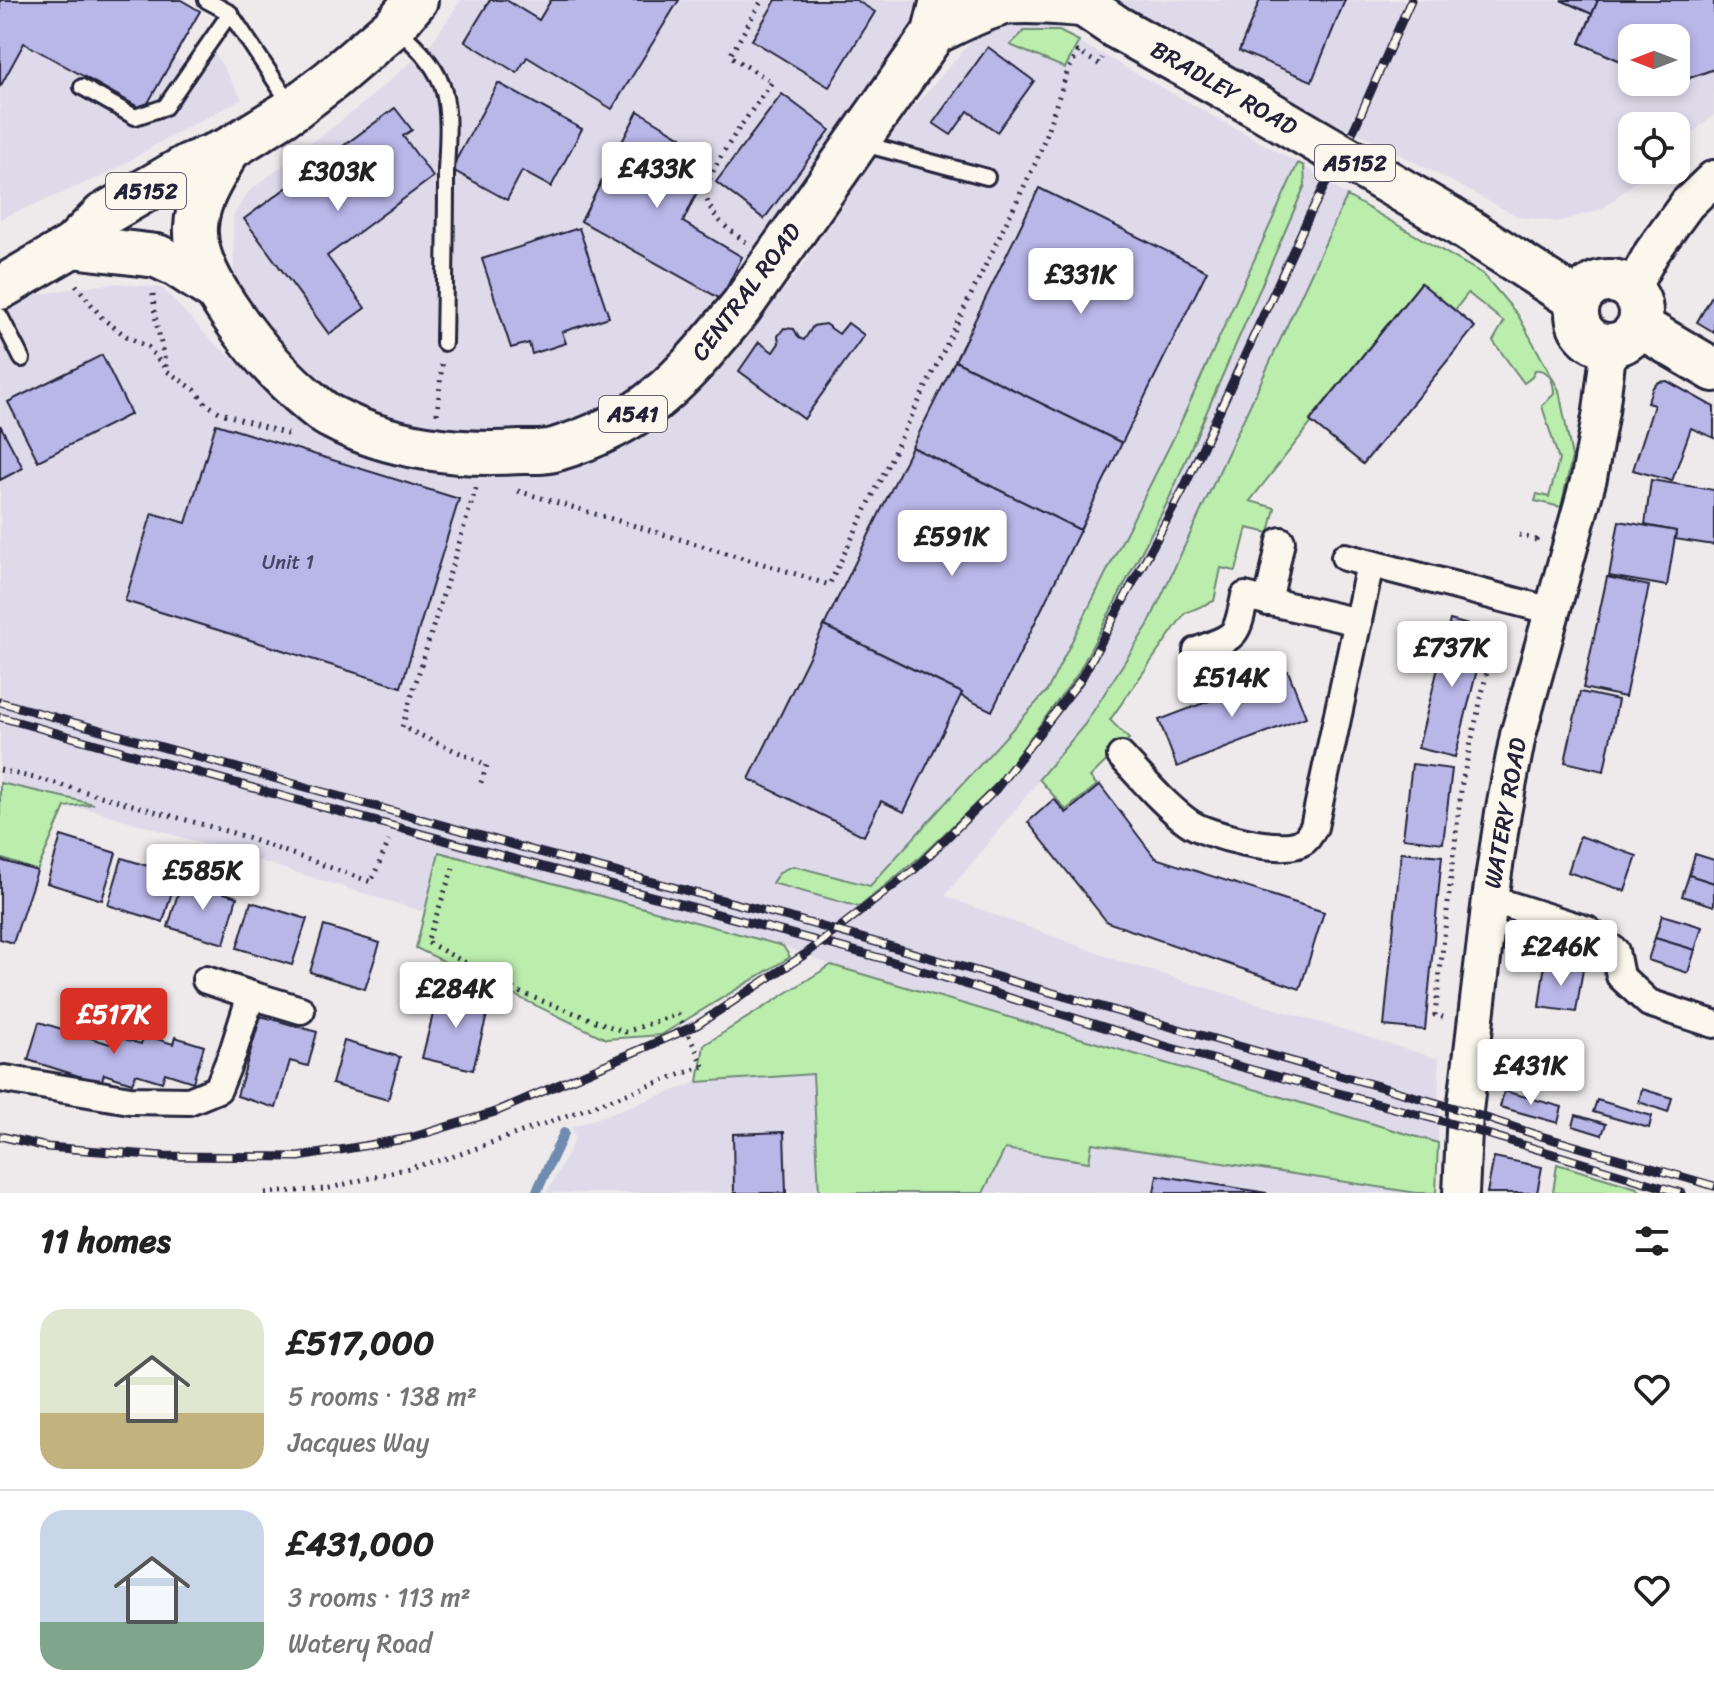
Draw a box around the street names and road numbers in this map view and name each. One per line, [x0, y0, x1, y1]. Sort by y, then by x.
street label: BRADLEY ROAD [1143, 29, 1306, 147]
road number: A5152 [1315, 145, 1395, 181]
road number: A5152 [106, 173, 186, 209]
street label: CENTRAL ROAD [680, 213, 813, 370]
road number: A541 [599, 396, 667, 432]
street label: WATERY ROAD [1471, 734, 1539, 892]

